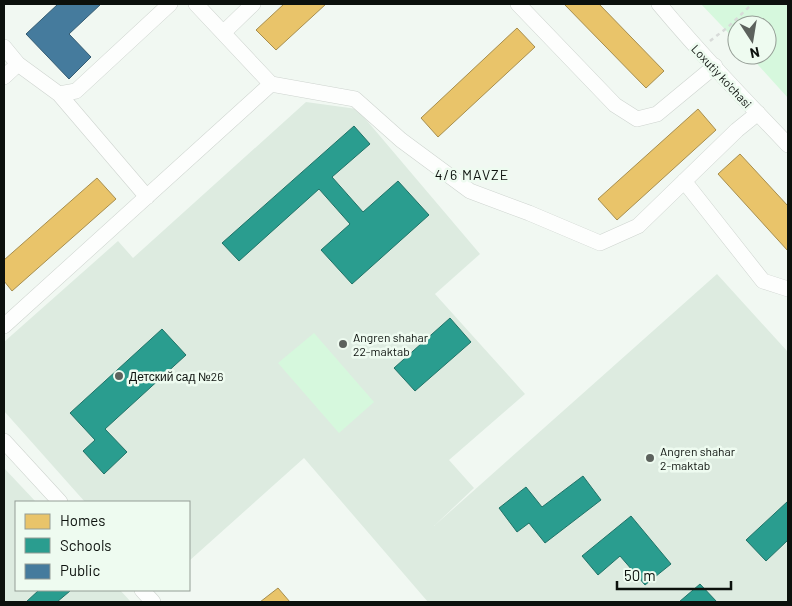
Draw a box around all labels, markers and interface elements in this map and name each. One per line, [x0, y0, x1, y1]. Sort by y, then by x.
north arrow [727, 15, 777, 65]
street label: Loxutiy ko'chasi [689, 41, 755, 111]
text: N [748, 44, 761, 62]
district label: 4/6 MAVZE [435, 166, 509, 183]
place label: Angren shahar 22-maktab [353, 330, 429, 358]
marker: Angren shahar 22-maktab [337, 338, 349, 350]
place label: Детский сад №26 [129, 369, 223, 384]
marker: Детский сад №26 [113, 370, 125, 382]
place label: Angren shahar 2-maktab [660, 444, 736, 472]
marker: Angren shahar 2-maktab [644, 452, 656, 464]
legend [15, 501, 190, 591]
text: Homes [60, 511, 105, 529]
text: Schools [60, 536, 112, 554]
scale bar [617, 558, 731, 590]
text: Public [60, 561, 100, 579]
text: 50 m [624, 566, 656, 584]

